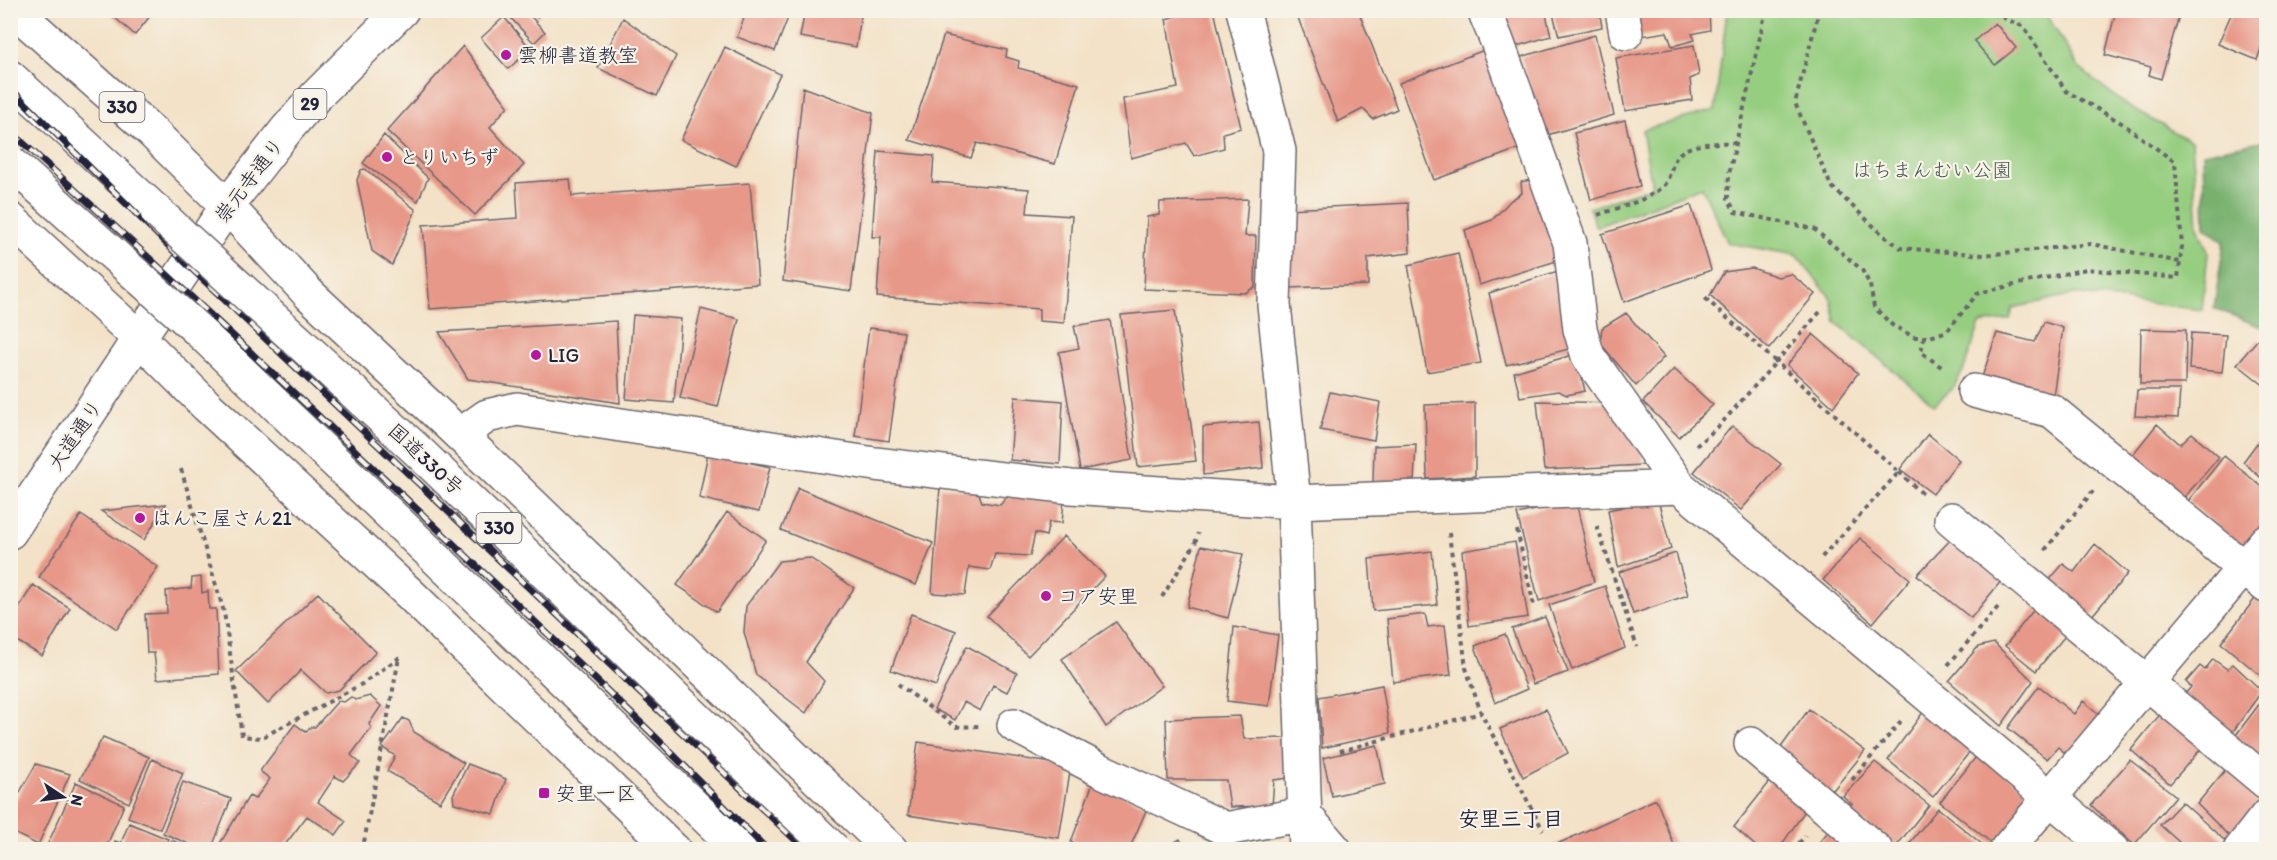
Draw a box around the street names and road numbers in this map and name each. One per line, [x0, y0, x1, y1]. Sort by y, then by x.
road number: 29 [294, 89, 326, 119]
road number: 330 [100, 92, 144, 122]
street label: 崇元寺通り [209, 133, 289, 227]
street label: 大道通り [43, 395, 107, 475]
street label: 国道330号 [383, 418, 469, 500]
road number: 330 [476, 513, 522, 543]

